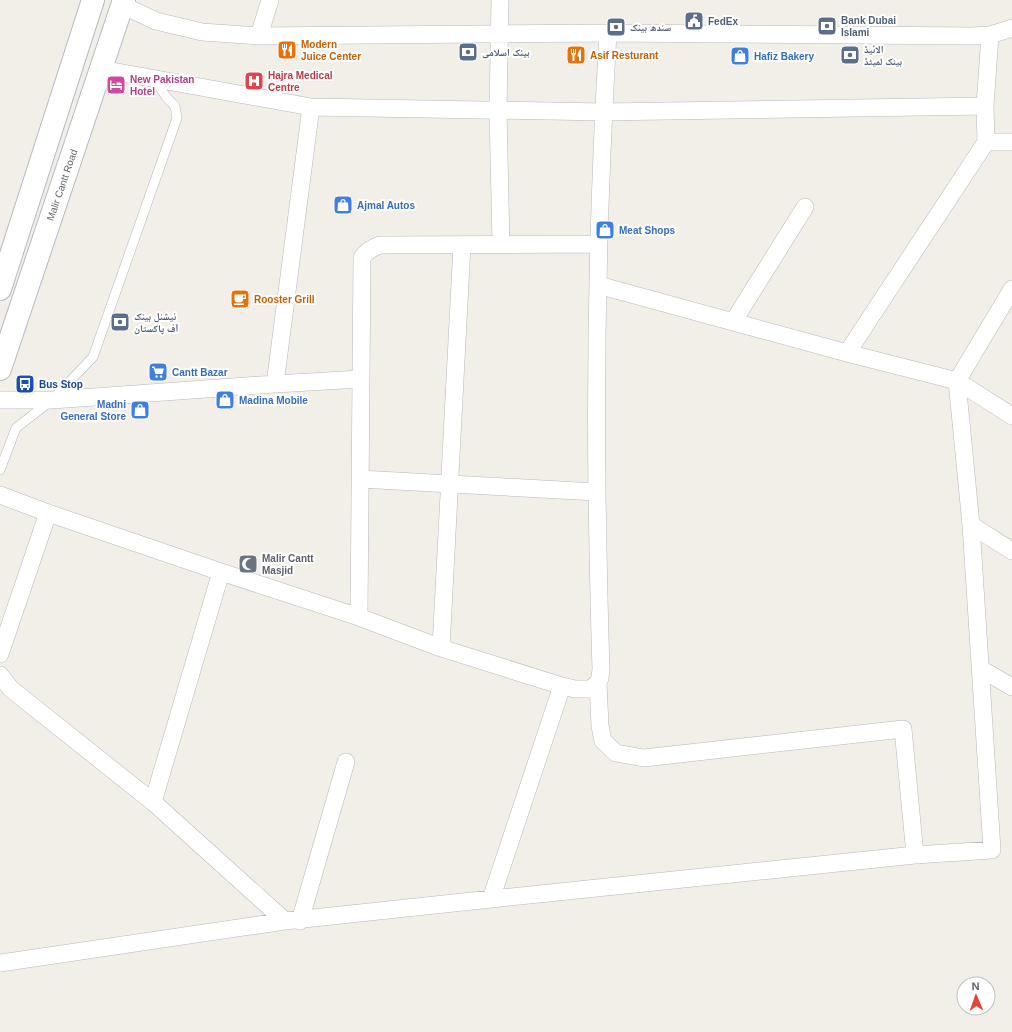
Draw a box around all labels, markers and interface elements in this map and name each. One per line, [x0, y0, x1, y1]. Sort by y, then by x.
public building icon: FedEx [683, 10, 705, 32]
bank icon: Bank Dubai Islami [816, 15, 838, 37]
place label: Bank Dubai Islami [841, 15, 896, 38]
bank icon: سندھ بینک [605, 16, 627, 38]
place label: FedEx [708, 16, 738, 27]
place label: سندھ بینک [630, 22, 671, 33]
restaurant icon: Modern Juice Center [276, 39, 298, 61]
place label: Modern Juice Center [301, 39, 361, 62]
bank icon: بینک اسلامی [457, 41, 479, 63]
restaurant icon: Asif Resturant [565, 44, 587, 66]
bank icon: الائیڈ بینک لمیٹڈ [839, 44, 861, 66]
place label: الائیڈ بینک لمیٹڈ [864, 44, 902, 67]
shop icon: Hafiz Bakery [729, 45, 751, 67]
place label: بینک اسلامی [482, 47, 530, 59]
place label: Asif Resturant [590, 50, 659, 61]
place label: Hafiz Bakery [754, 51, 814, 62]
hospital icon: Hajra Medical Centre [243, 70, 265, 92]
place label: Hajra Medical Centre [268, 70, 333, 93]
hotel icon: New Pakistan Hotel [105, 74, 127, 96]
place label: New Pakistan Hotel [130, 74, 194, 97]
street label: Malir Cantt Road [45, 148, 79, 222]
shop icon: Ajmal Autos [332, 194, 354, 216]
place label: Ajmal Autos [357, 200, 415, 211]
shop icon: Meat Shops [594, 219, 616, 241]
place label: Meat Shops [619, 225, 676, 236]
cafe icon: Rooster Grill [229, 288, 251, 310]
place label: Rooster Grill [254, 294, 315, 305]
bank icon: نیشنل بینک آف پاکستان [109, 311, 131, 333]
place label: نیشنل بینک آف پاکستان [134, 311, 179, 335]
supermarket icon: Cantt Bazar [147, 361, 169, 383]
place label: Cantt Bazar [172, 367, 228, 378]
bus stop icon: Bus Stop [14, 373, 36, 395]
place label: Bus Stop [39, 379, 83, 390]
shop icon: Madina Mobile [214, 389, 236, 411]
place label: Madina Mobile [239, 395, 308, 406]
place label: Madni General Store [60, 399, 126, 422]
shop icon: Madni General Store [129, 399, 151, 421]
mosque icon: Malir Cantt Masjid [237, 553, 259, 575]
place label: Malir Cantt Masjid [262, 553, 314, 576]
north arrow [956, 976, 996, 1016]
text: N [971, 980, 980, 992]

